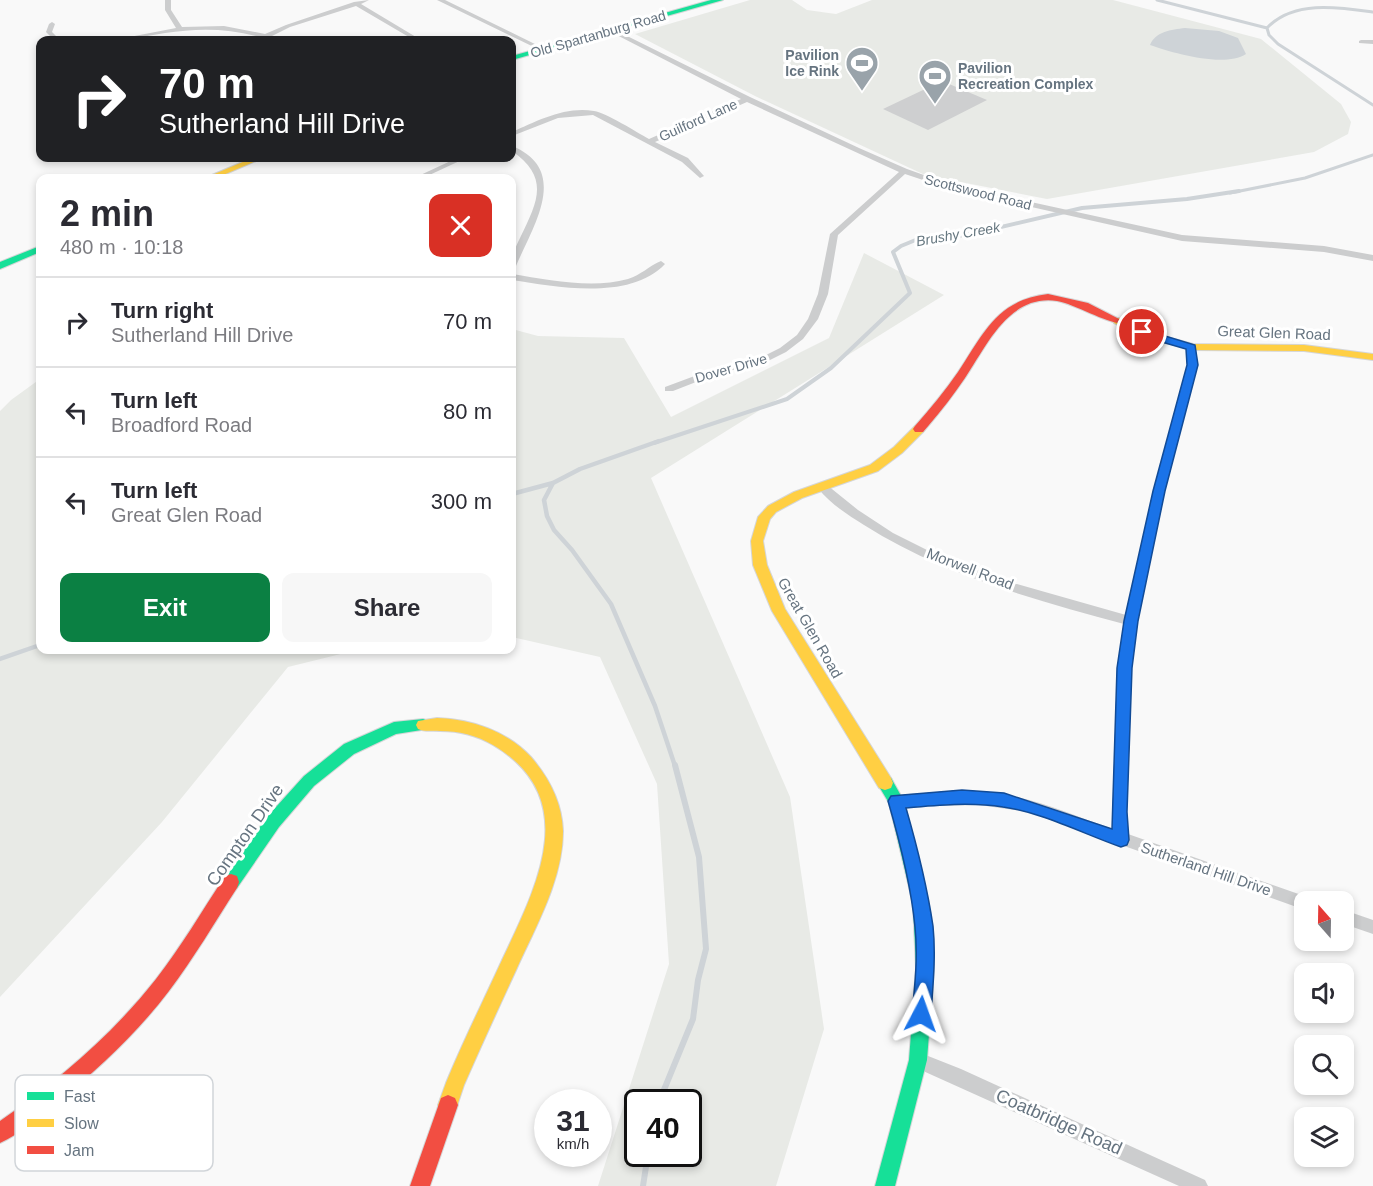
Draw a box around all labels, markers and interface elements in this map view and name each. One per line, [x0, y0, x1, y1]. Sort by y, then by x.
street label: Old Spartanburg Road [528, 7, 668, 61]
sports icon: Pavilion Ice Rink [844, 45, 880, 92]
place label: Pavilion Ice Rink [785, 47, 839, 79]
sports icon: Pavilion Recreation Complex [917, 58, 953, 105]
icon: right [60, 60, 138, 138]
text: 70 m [159, 60, 255, 107]
place label: Pavilion Recreation Complex [958, 60, 1094, 92]
street label: Guilford Lane [656, 96, 740, 144]
text: Sutherland Hill Drive [159, 109, 405, 139]
street label: Scottswood Road [923, 171, 1033, 213]
text: 2 min [60, 193, 154, 234]
button: close [429, 194, 492, 257]
water label: Brushy Creek [915, 219, 1002, 249]
text: 480 m · 10:18 [60, 236, 183, 258]
text: Turn right [111, 298, 213, 323]
icon: right [60, 306, 93, 339]
pin [1116, 306, 1167, 357]
text: 70 m [443, 309, 492, 334]
icon: arrive [1125, 315, 1158, 348]
street label: Great Glen Road [1217, 322, 1331, 343]
text: Sutherland Hill Drive [111, 324, 293, 346]
street label: Dover Drive [693, 350, 769, 386]
text: Turn left [111, 388, 197, 413]
icon: left [60, 396, 93, 429]
text: 80 m [443, 399, 492, 424]
text: Broadford Road [111, 414, 252, 436]
text: Turn left [111, 478, 197, 503]
icon: left [60, 486, 93, 519]
text: 300 m [431, 489, 492, 514]
text: Great Glen Road [111, 504, 262, 526]
street label: Morwell Road [924, 544, 1016, 593]
button: Exit [60, 573, 270, 642]
button: Share [282, 573, 492, 642]
street label: Great Glen Road [775, 574, 846, 681]
street label: Compton Drive [202, 780, 288, 890]
street label: Sutherland Hill Drive [1139, 838, 1274, 899]
north arrow [1294, 891, 1354, 951]
map controls [1294, 891, 1354, 1167]
button: sound [1294, 963, 1354, 1023]
position arrow [889, 982, 953, 1046]
button: search [1294, 1035, 1354, 1095]
legend [15, 1075, 213, 1171]
street label: Coatbridge Road [993, 1085, 1125, 1159]
text: Fast [64, 1088, 96, 1105]
speed limit sign: 40 [624, 1089, 702, 1167]
text: 31 [556, 1104, 590, 1137]
button: layers [1294, 1107, 1354, 1167]
text: Slow [64, 1115, 99, 1132]
text: km/h [557, 1135, 589, 1152]
text: Jam [64, 1142, 94, 1159]

